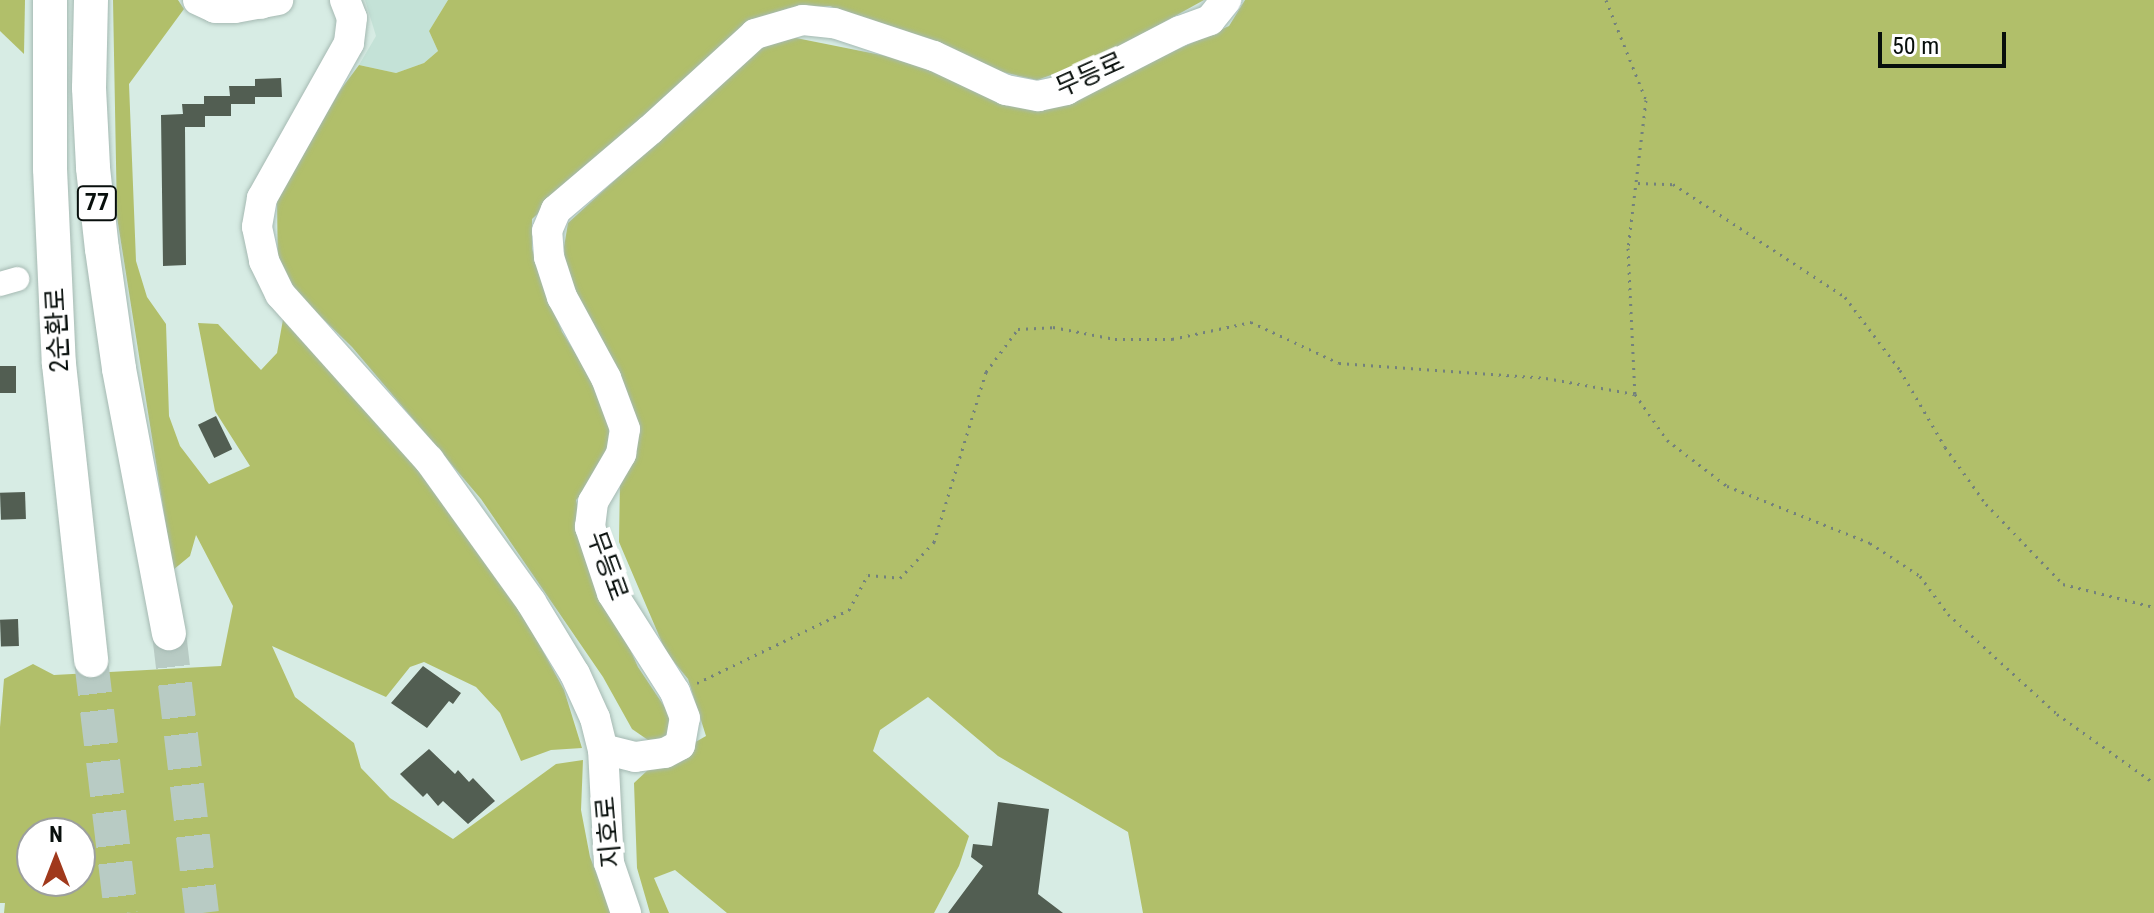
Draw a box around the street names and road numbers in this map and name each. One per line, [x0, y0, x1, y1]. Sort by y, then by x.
street label: 무등로 [1051, 46, 1129, 104]
road number: 77 [75, 183, 119, 223]
street label: 2순환로 [40, 287, 76, 373]
street label: 무등로 [580, 527, 634, 605]
street label: 지호로 [590, 795, 628, 869]

